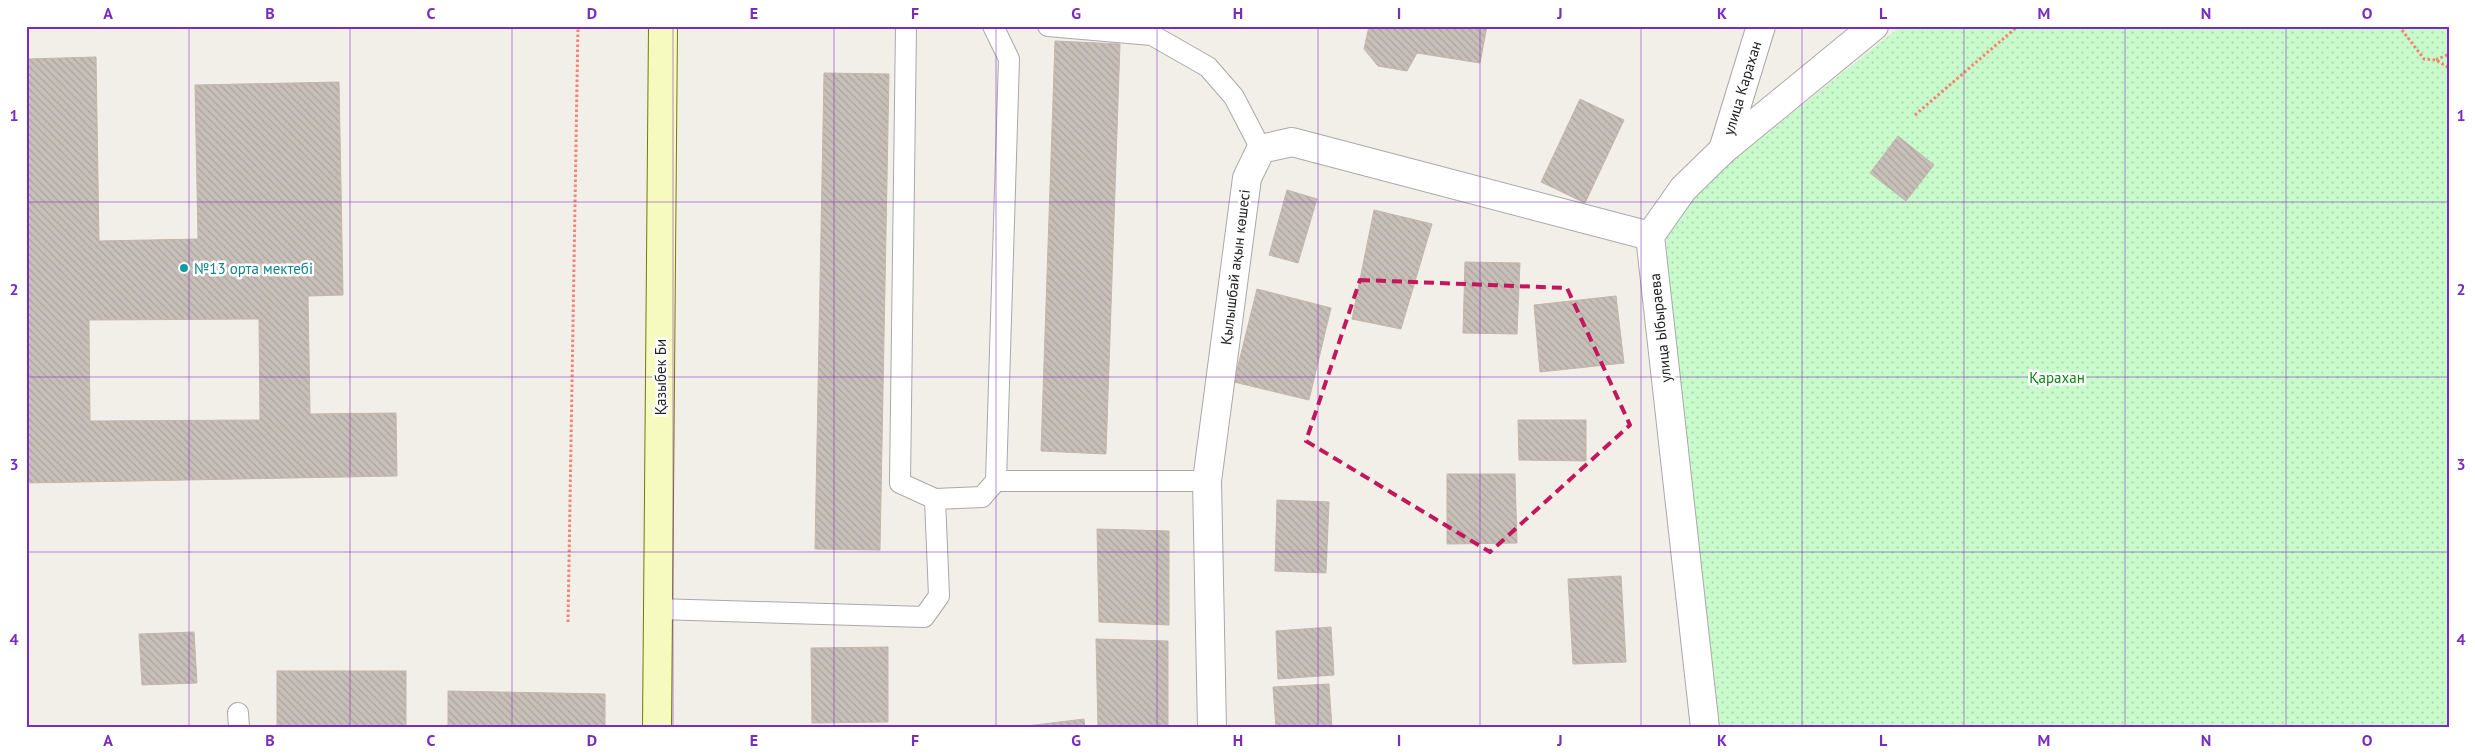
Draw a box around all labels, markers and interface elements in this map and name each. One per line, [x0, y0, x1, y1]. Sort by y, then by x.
text: A [103, 3, 113, 23]
text: B [265, 3, 275, 23]
text: C [427, 3, 436, 23]
text: D [587, 3, 597, 23]
text: E [750, 3, 758, 23]
text: F [911, 3, 919, 23]
text: G [1071, 3, 1081, 23]
text: H [1233, 3, 1243, 23]
text: I [1397, 3, 1401, 23]
text: J [1556, 3, 1563, 23]
text: K [1717, 3, 1727, 23]
text: L [1879, 3, 1888, 23]
text: M [2038, 3, 2050, 23]
text: N [2201, 3, 2211, 23]
text: O [2362, 3, 2373, 23]
street label: улица Карахан [1719, 39, 1765, 137]
text: 1 [9, 105, 19, 125]
text: 1 [2456, 105, 2466, 125]
street label: Қылышбай ақын көшесі [1216, 188, 1254, 346]
place label: №13 орта мектебі [194, 259, 313, 278]
marker: №13 орта мектебі [178, 262, 190, 274]
street label: улица Ыбыраева [1645, 272, 1675, 384]
text: 2 [9, 279, 19, 299]
text: 2 [2456, 279, 2466, 299]
street label: Қазыбек Би [651, 339, 670, 415]
park label: Қарахан [2029, 368, 2085, 387]
text: 3 [9, 454, 19, 474]
text: 3 [2456, 454, 2466, 474]
text: 4 [9, 629, 19, 649]
text: 4 [2456, 629, 2466, 649]
text: A [103, 730, 113, 750]
text: B [265, 730, 275, 750]
text: C [427, 730, 436, 750]
text: D [587, 730, 597, 750]
text: E [750, 730, 758, 750]
text: F [911, 730, 919, 750]
text: G [1071, 730, 1081, 750]
text: H [1233, 730, 1243, 750]
text: I [1397, 730, 1401, 750]
text: J [1556, 730, 1563, 750]
text: K [1717, 730, 1727, 750]
text: L [1879, 730, 1888, 750]
text: M [2038, 730, 2050, 750]
text: N [2201, 730, 2211, 750]
text: O [2362, 730, 2373, 750]

